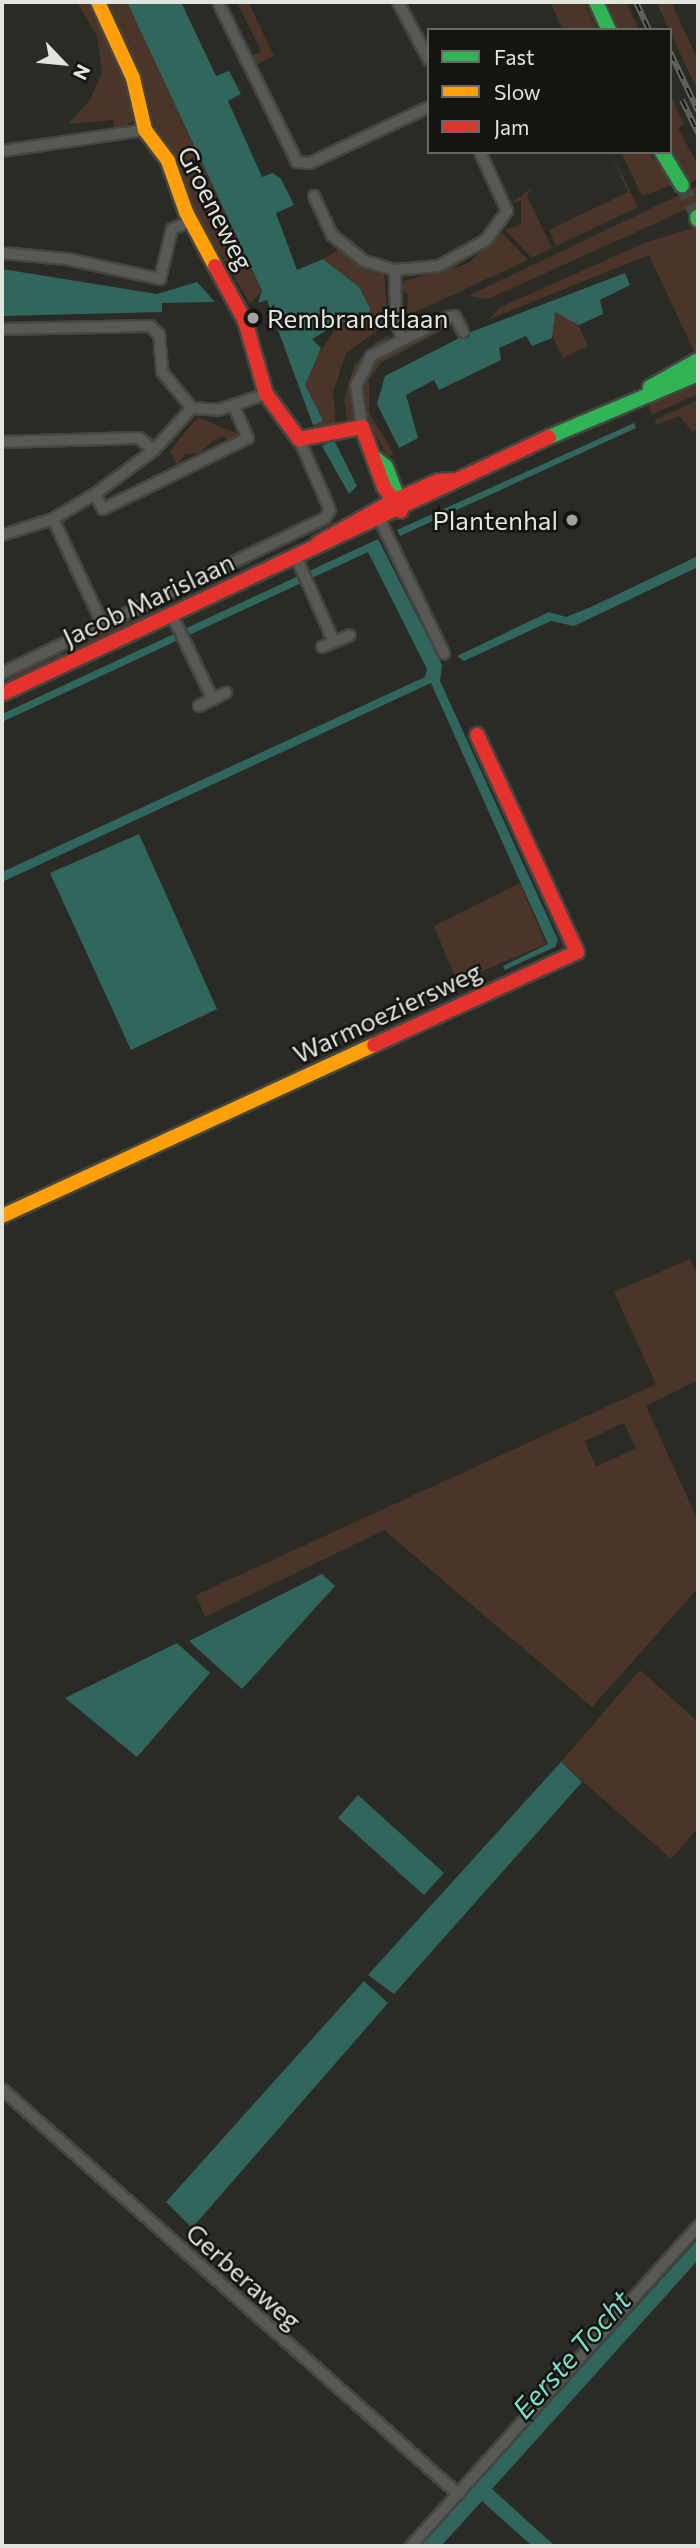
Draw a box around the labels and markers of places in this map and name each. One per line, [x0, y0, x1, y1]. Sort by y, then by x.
place label: Rembrandtlaan [267, 302, 448, 334]
marker: Rembrandtlaan [245, 310, 261, 326]
place label: Plantenhal [432, 504, 558, 536]
marker: Plantenhal [564, 512, 580, 528]

